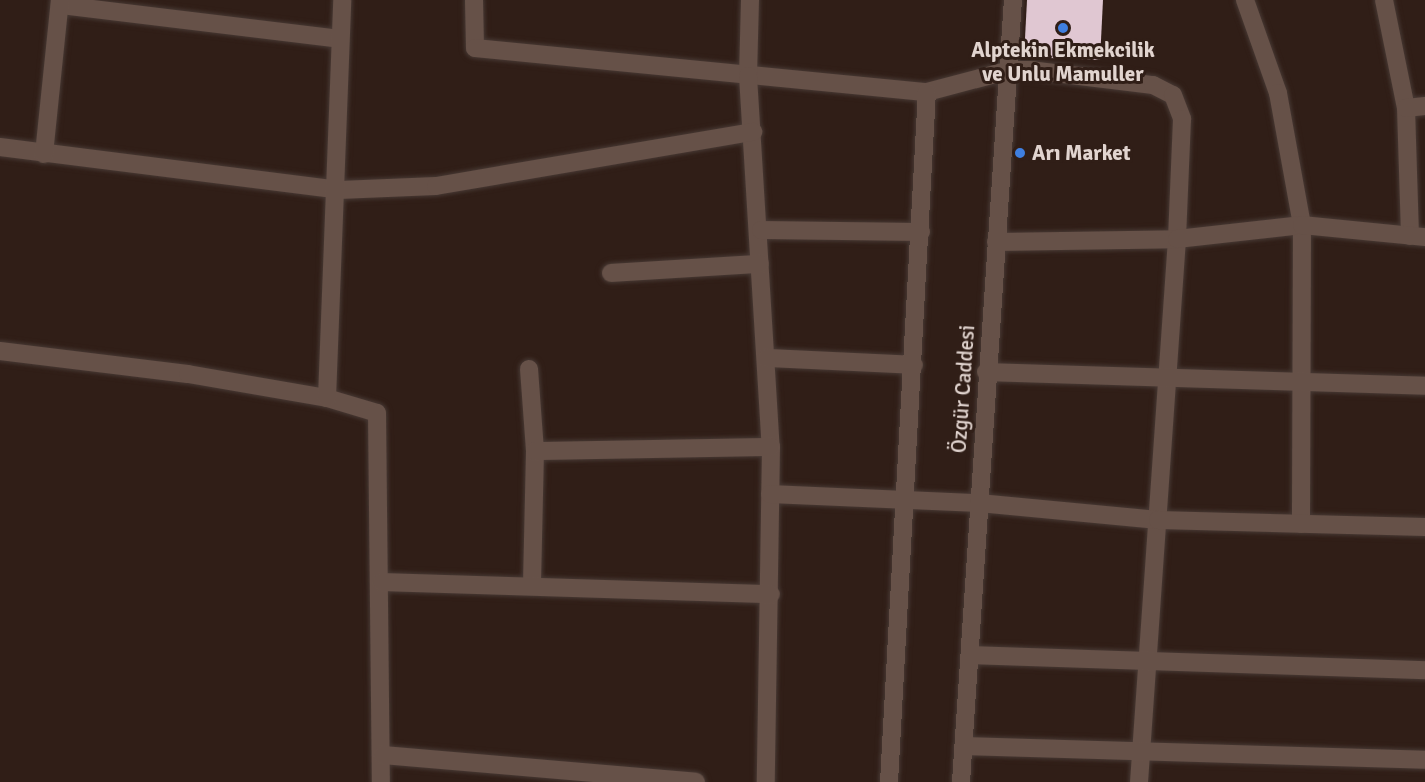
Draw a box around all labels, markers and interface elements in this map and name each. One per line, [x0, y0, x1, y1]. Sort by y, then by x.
marker: Alptekin Ekmekcilik ve Unlu Mamuller [1056, 21, 1070, 35]
place label: Alptekin Ekmekcilik ve Unlu Mamuller [971, 37, 1155, 87]
place label: Arı Market [1032, 140, 1131, 166]
marker: Arı Market [1013, 146, 1027, 160]
street label: Özgür Caddesi [946, 324, 980, 454]

